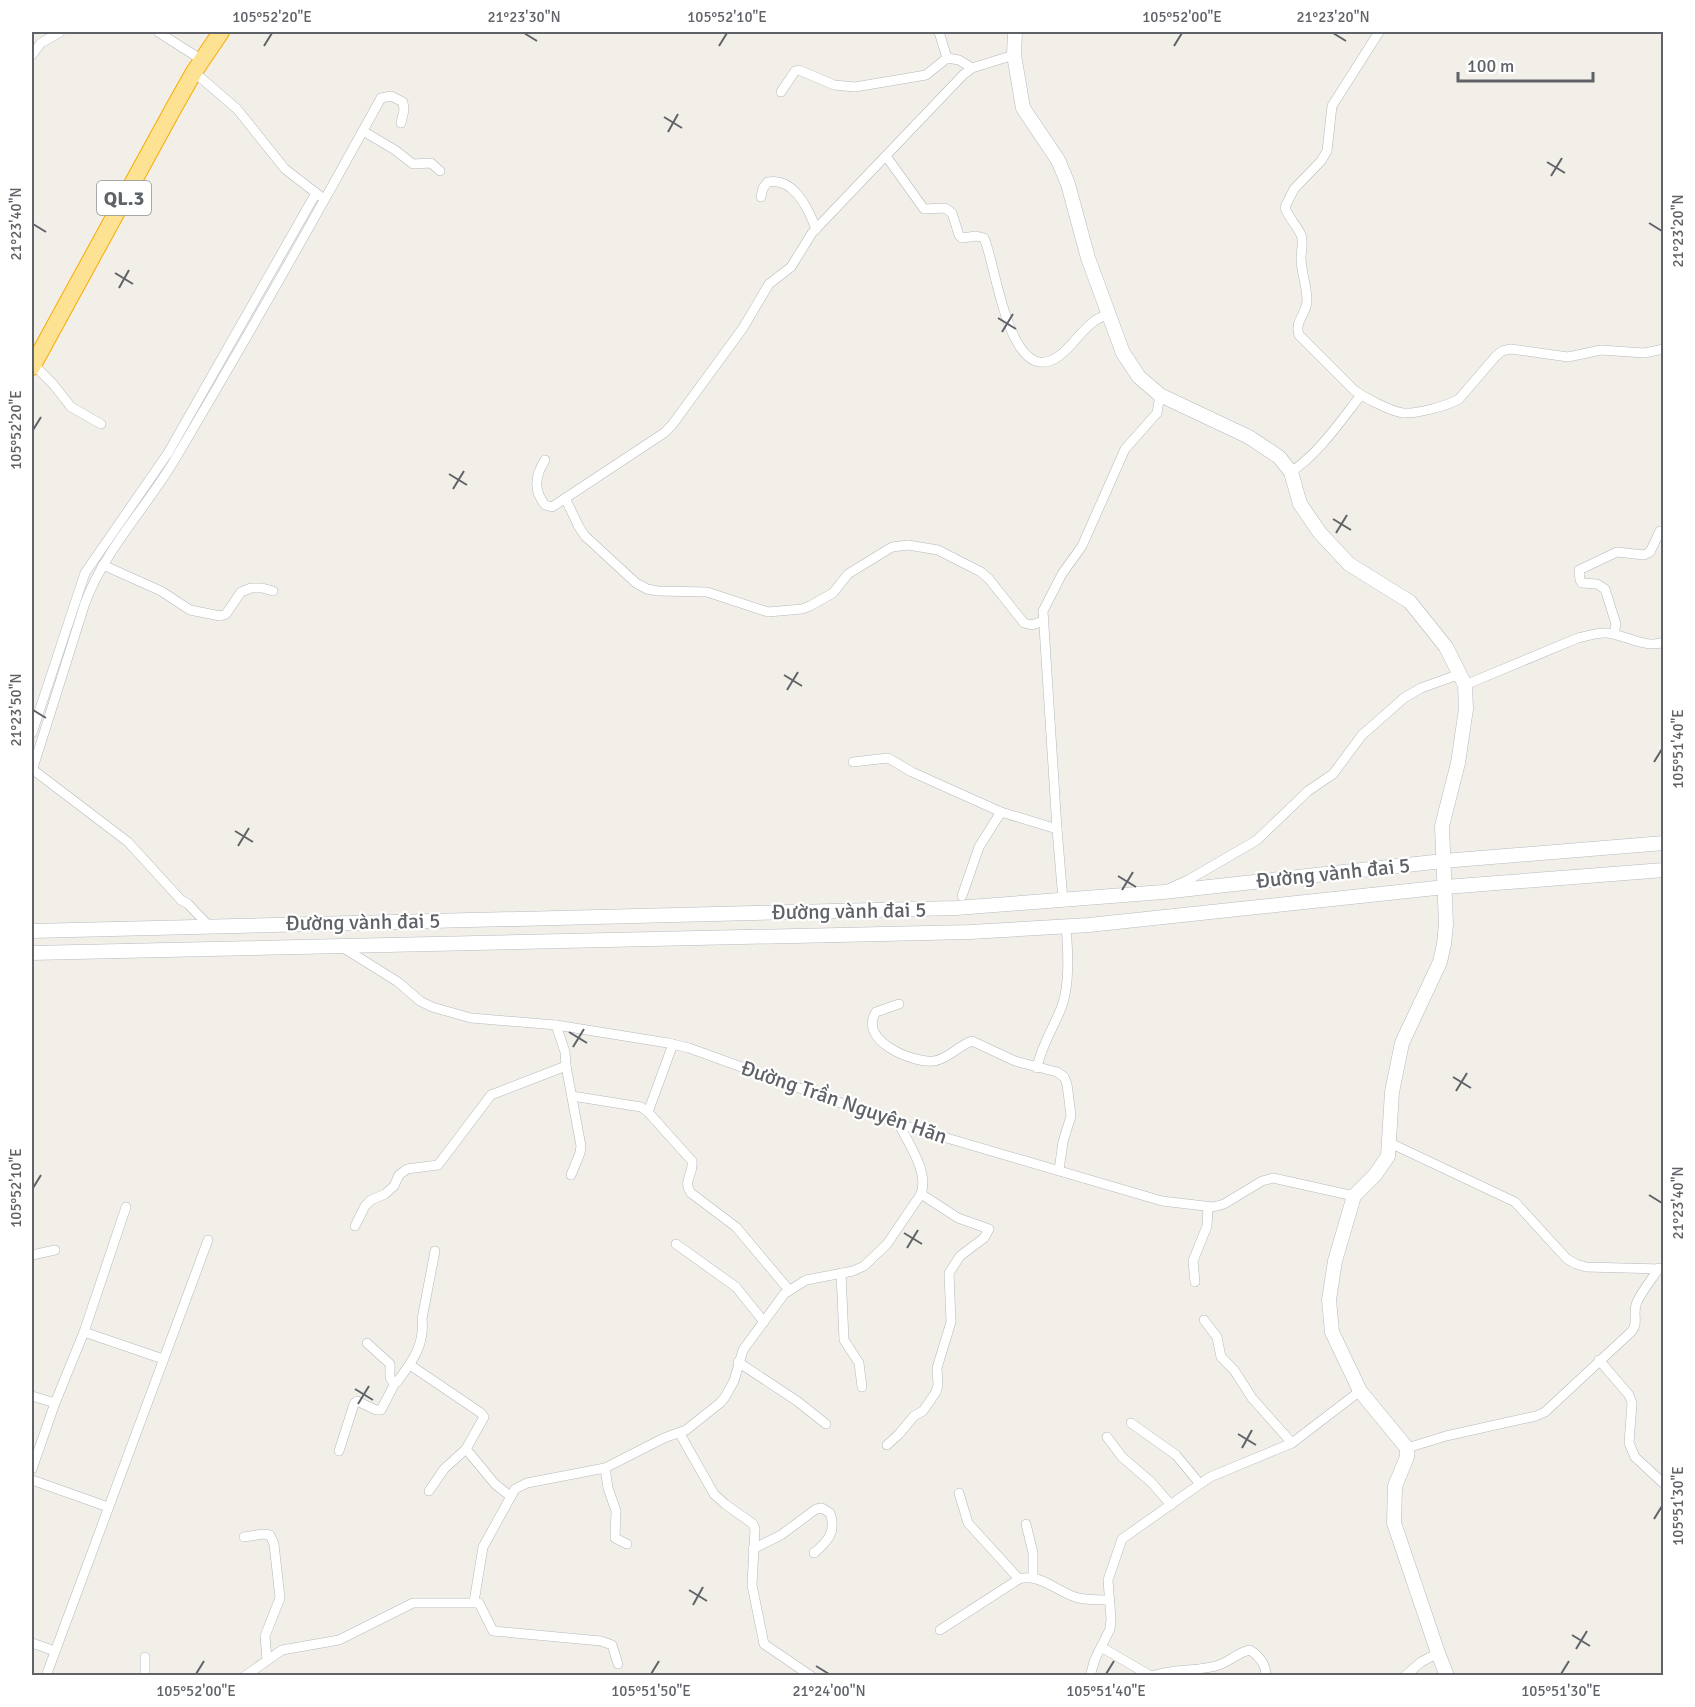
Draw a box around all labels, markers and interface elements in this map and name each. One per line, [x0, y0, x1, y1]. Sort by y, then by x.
text: 105°52'20"E [232, 8, 312, 26]
text: 21°23'30"N [487, 8, 561, 26]
text: 105°52'10"E [687, 8, 767, 26]
text: 105°52'00"E [1142, 8, 1222, 26]
text: 21°23'20"N [1296, 8, 1370, 26]
scale bar [1458, 45, 1593, 83]
text: 100 m [1467, 55, 1514, 77]
road number: QL.3 [97, 181, 151, 215]
text: 21°23'40"N [7, 187, 25, 261]
text: 21°23'20"N [1669, 194, 1687, 268]
text: 105°52'20"E [7, 390, 25, 470]
text: 21°23'50"N [7, 673, 25, 747]
text: 105°51'40"E [1669, 709, 1687, 789]
street label: Đường vành đai 5 [1255, 852, 1411, 894]
street label: Đường vành đai 5 [771, 897, 927, 925]
street label: Đường vành đai 5 [285, 908, 441, 936]
street label: Đường Trần Nguyên Hãn [737, 1054, 951, 1150]
text: 105°52'10"E [7, 1148, 25, 1228]
text: 21°23'40"N [1669, 1166, 1687, 1240]
text: 105°51'30"E [1669, 1466, 1687, 1546]
text: 105°52'00"E [156, 1682, 236, 1700]
text: 105°51'50"E [611, 1682, 691, 1700]
text: 21°24'00"N [792, 1682, 866, 1700]
text: 105°51'40"E [1066, 1682, 1146, 1700]
text: 105°51'30"E [1521, 1682, 1601, 1700]

